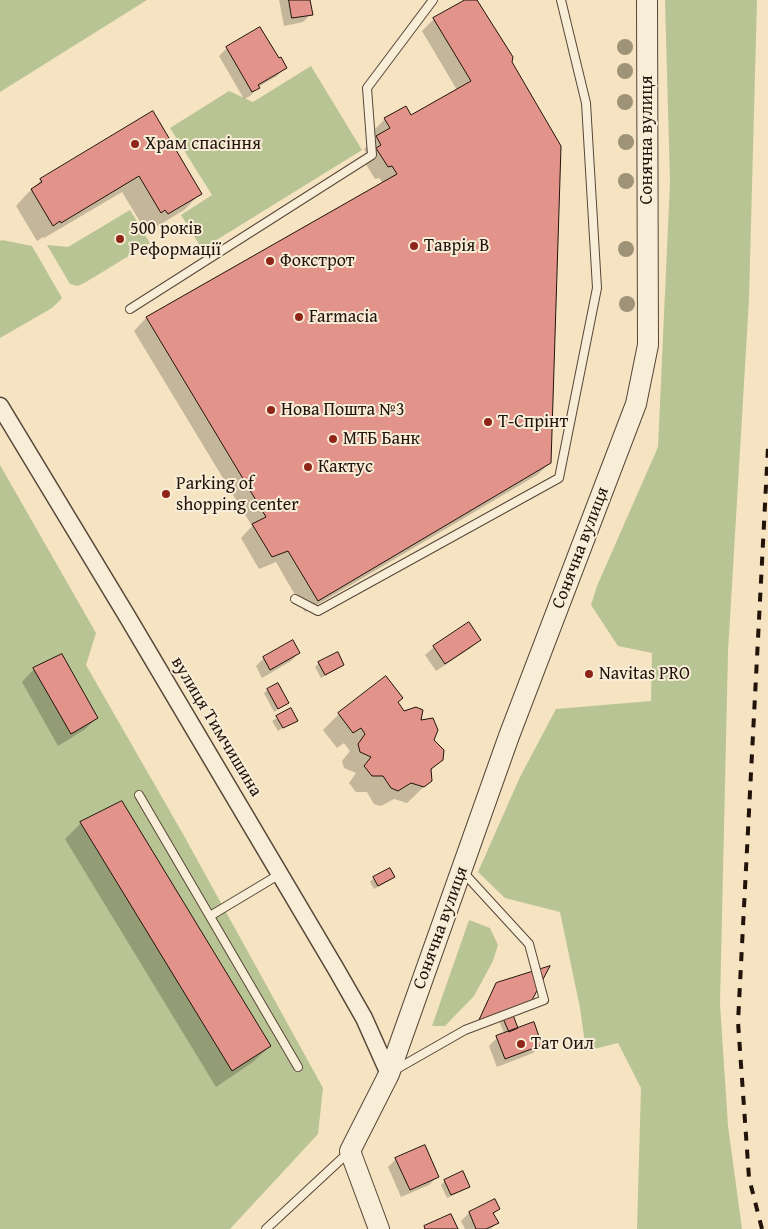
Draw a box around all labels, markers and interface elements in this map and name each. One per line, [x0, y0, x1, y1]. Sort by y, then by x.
street label: Сонячна вулиця [636, 75, 658, 205]
place label: Храм спасіння [145, 133, 261, 155]
marker: Храм спасіння [129, 138, 141, 150]
place label: 500 років Реформації [130, 218, 221, 260]
marker: 500 років Реформації [114, 233, 126, 245]
place label: Таврія В [424, 235, 489, 257]
marker: Таврія В [408, 240, 420, 252]
place label: Фокстрот [280, 250, 355, 272]
marker: Фокстрот [264, 255, 276, 267]
place label: Farmacia [309, 306, 378, 328]
marker: Farmacia [293, 311, 305, 323]
place label: Нова Пошта №3 [281, 399, 405, 421]
marker: Нова Пошта №3 [265, 404, 277, 416]
place label: Т-Спрінт [498, 411, 568, 433]
marker: Т-Спрінт [482, 416, 494, 428]
place label: МТБ Банк [343, 428, 420, 450]
marker: МТБ Банк [327, 433, 339, 445]
place label: Кактус [318, 456, 373, 478]
marker: Кактус [302, 461, 314, 473]
place label: Parking of shopping center [176, 473, 299, 516]
street label: Сонячна вулиця [548, 484, 614, 612]
marker: Parking of shopping center [160, 488, 172, 500]
street label: вулиця Тимчишина [166, 653, 266, 801]
place label: Navitas PRO [599, 663, 690, 685]
marker: Navitas PRO [583, 668, 595, 680]
street label: Сонячна вулиця [409, 864, 473, 992]
place label: Тат Оил [531, 1033, 594, 1055]
marker: Тат Оил [515, 1038, 527, 1050]

